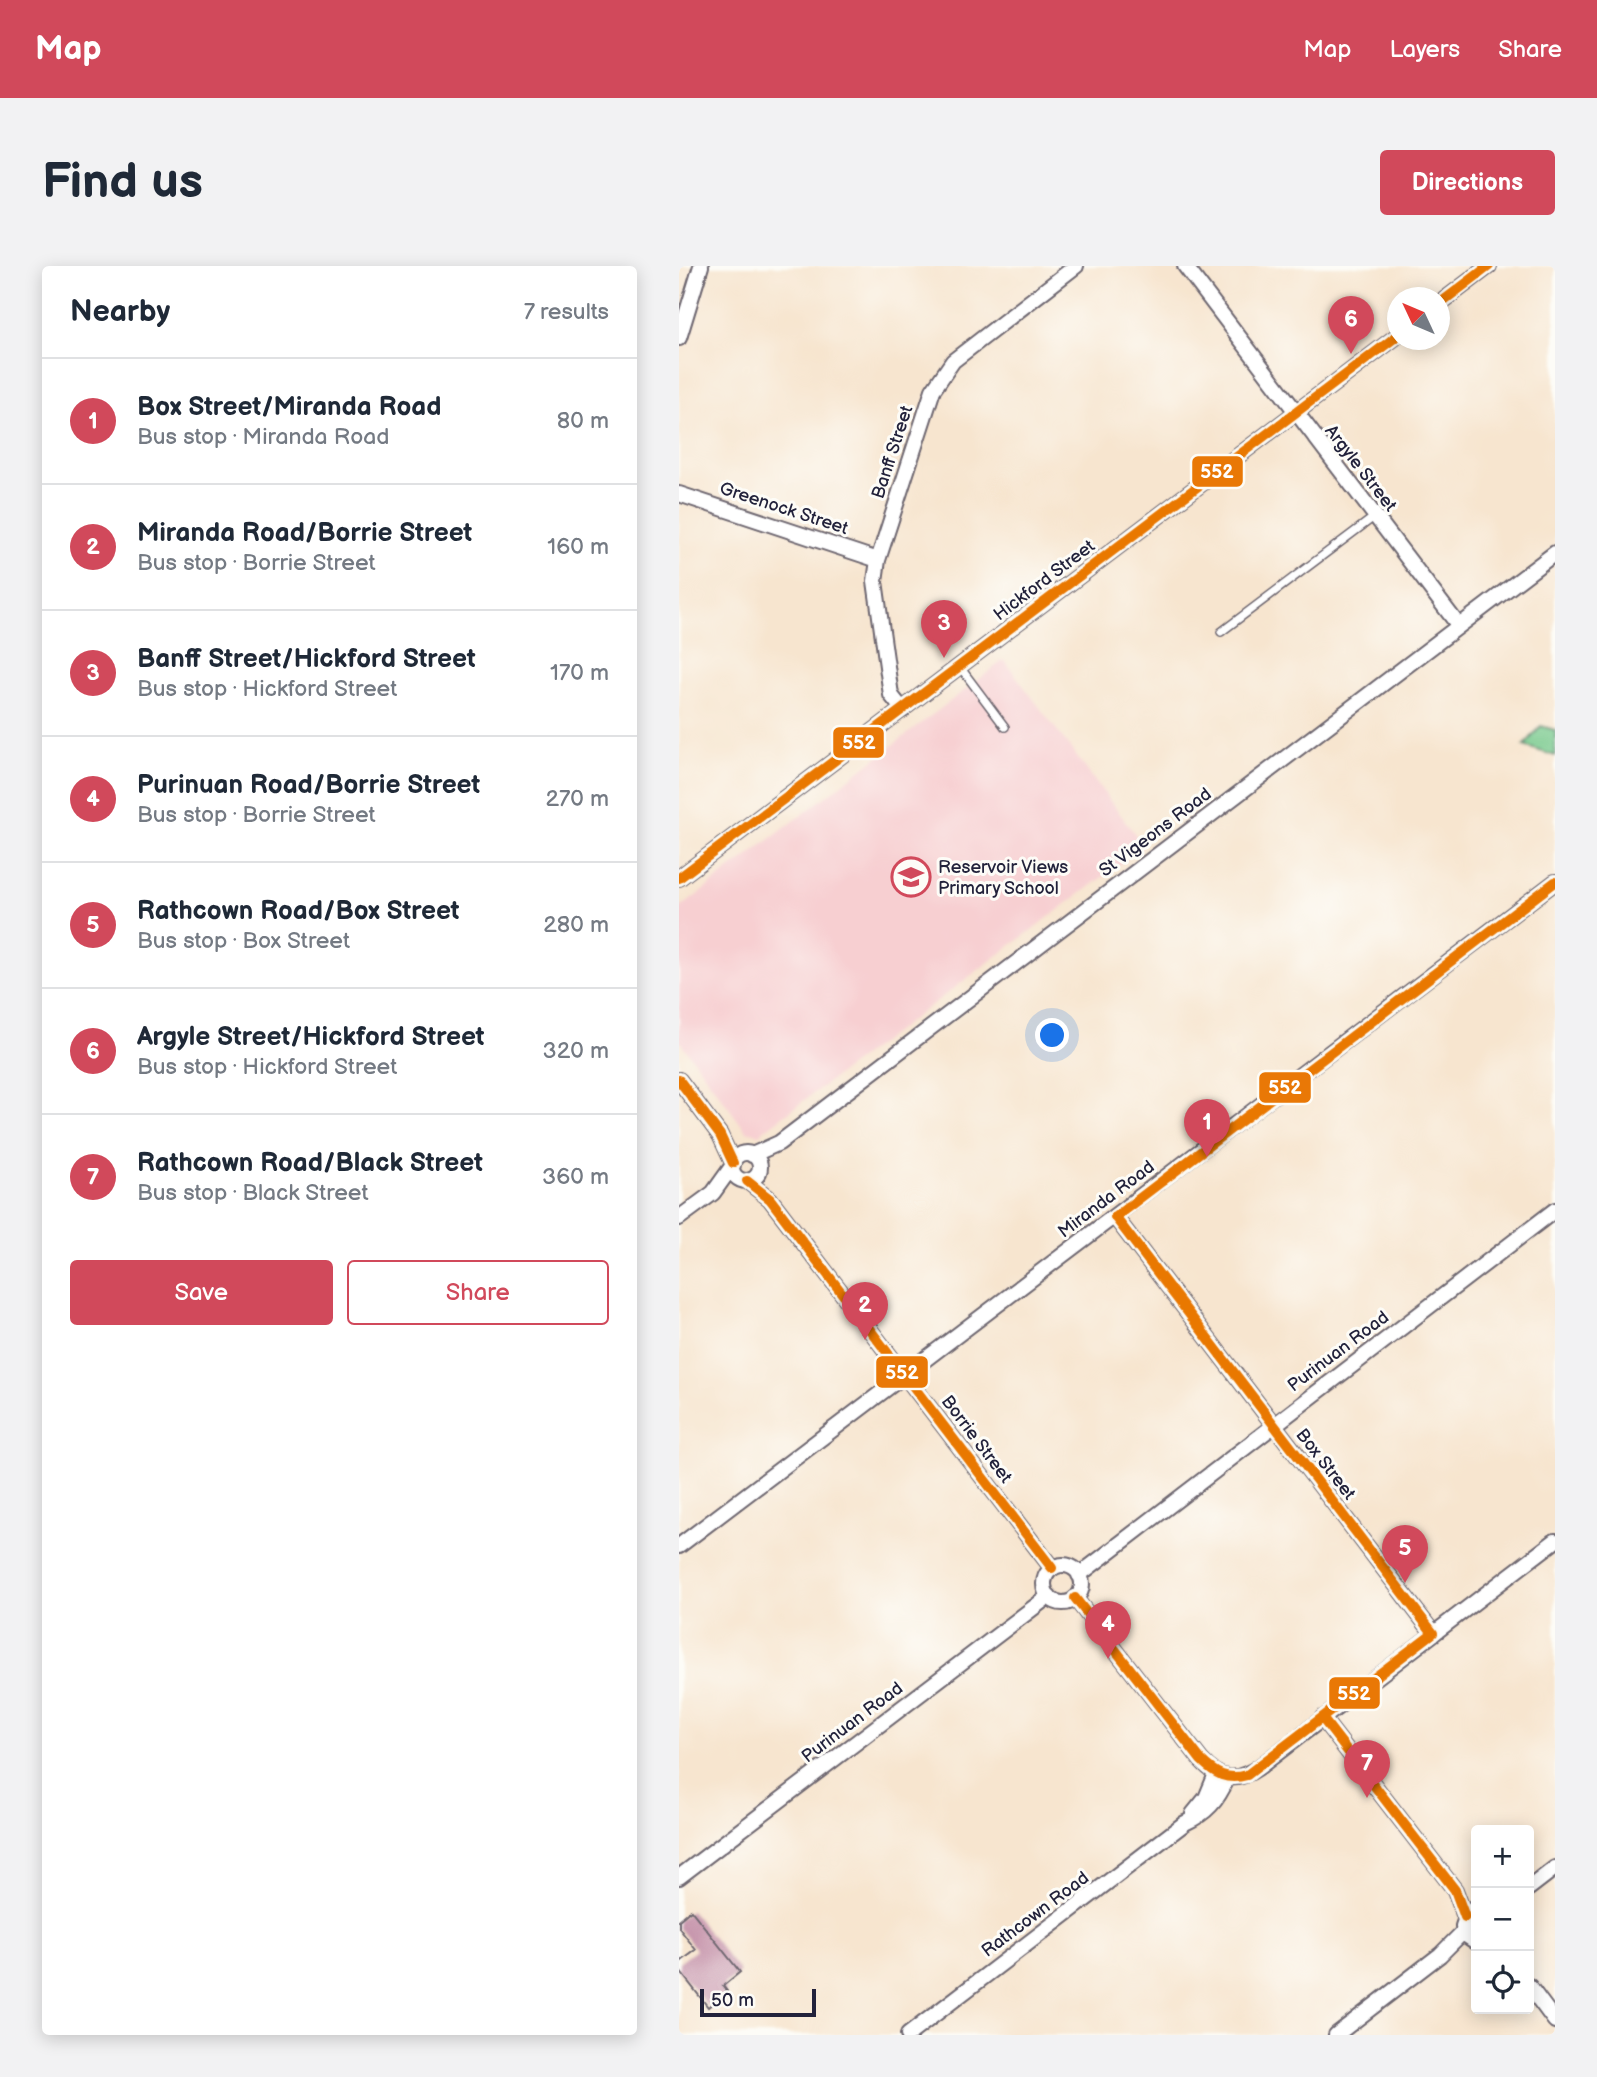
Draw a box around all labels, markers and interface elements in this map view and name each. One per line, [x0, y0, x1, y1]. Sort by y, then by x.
text: Map [35, 29, 101, 69]
text: Map [1303, 35, 1351, 64]
text: Layers [1389, 35, 1460, 64]
text: Share [1498, 35, 1562, 64]
button: Directions [1380, 150, 1555, 215]
text: Find us [42, 153, 203, 212]
north arrow [1387, 287, 1450, 350]
text: Nearby [70, 294, 170, 330]
pin: 6 [1328, 296, 1374, 354]
text: 7 results [524, 298, 609, 326]
text: Box Street/Miranda Road [137, 392, 441, 423]
street label: Banff Street [868, 403, 918, 501]
text: 1 [88, 407, 98, 435]
text: 80 m [557, 407, 609, 435]
street label: Argyle Street [1320, 421, 1401, 516]
text: Bus stop · Miranda Road [137, 423, 389, 451]
line badge: 552 [1191, 455, 1244, 488]
text: 552 [1200, 461, 1234, 484]
street label: Greenock Street [717, 478, 851, 539]
text: Miranda Road/Borrie Street [137, 518, 472, 549]
text: 2 [86, 533, 100, 561]
text: 160 m [547, 533, 609, 561]
street label: Hickford Street [990, 535, 1099, 625]
text: Bus stop · Borrie Street [137, 549, 376, 577]
pin: 3 [921, 600, 967, 658]
text: Banff Street/Hickford Street [137, 644, 476, 675]
text: 3 [86, 659, 100, 687]
text: 170 m [550, 659, 609, 687]
text: Bus stop · Hickford Street [137, 675, 397, 703]
line badge: 552 [832, 726, 885, 759]
text: 552 [842, 732, 876, 755]
text: Purinuan Road/Borrie Street [137, 770, 480, 801]
street label: St Vigeons Road [1095, 783, 1215, 881]
text: 4 [86, 785, 100, 813]
text: 270 m [545, 785, 609, 813]
text: Bus stop · Borrie Street [137, 801, 376, 829]
school or university icon: Reservoir Views Primary School [890, 856, 932, 898]
place label: Reservoir Views Primary School [938, 857, 1068, 899]
text: Rathcown Road/Box Street [137, 896, 460, 927]
text: 5 [86, 911, 100, 939]
text: 280 m [543, 911, 609, 939]
text: Bus stop · Box Street [137, 927, 350, 955]
your location [1035, 1018, 1069, 1052]
text: Argyle Street/Hickford Street [137, 1022, 485, 1053]
text: 6 [86, 1037, 100, 1065]
text: 320 m [543, 1037, 609, 1065]
text: Bus stop · Hickford Street [137, 1053, 397, 1081]
line badge: 552 [1258, 1071, 1312, 1104]
text: 552 [1268, 1077, 1302, 1100]
pin: 1 [1184, 1099, 1230, 1157]
text: Rathcown Road/Black Street [137, 1148, 483, 1179]
street label: Miranda Road [1054, 1156, 1159, 1242]
text: 7 [87, 1163, 99, 1191]
text: 360 m [542, 1163, 609, 1191]
text: Bus stop · Black Street [137, 1179, 368, 1207]
button: Save [70, 1260, 333, 1325]
button: Share [347, 1260, 609, 1325]
pin: 2 [842, 1282, 888, 1340]
street label: Purinuan Road [1284, 1307, 1393, 1396]
line badge: 552 [875, 1355, 929, 1389]
text: 552 [885, 1362, 919, 1385]
street label: Borrie Street [937, 1391, 1017, 1488]
street label: Box Street [1291, 1425, 1360, 1504]
pin: 5 [1382, 1525, 1428, 1583]
pin: 4 [1085, 1601, 1131, 1659]
line badge: 552 [1328, 1676, 1381, 1710]
street label: Purinuan Road [798, 1678, 907, 1767]
text: 552 [1337, 1683, 1371, 1706]
pin: 7 [1344, 1740, 1390, 1798]
map controls [1471, 1825, 1534, 2014]
button: + [1471, 1825, 1534, 1888]
street label: Rathcown Road [978, 1867, 1093, 1962]
button: − [1471, 1888, 1534, 1951]
button: locate [1471, 1951, 1534, 2014]
scale bar [700, 1986, 815, 2018]
text: 50 m [711, 1989, 754, 2012]

